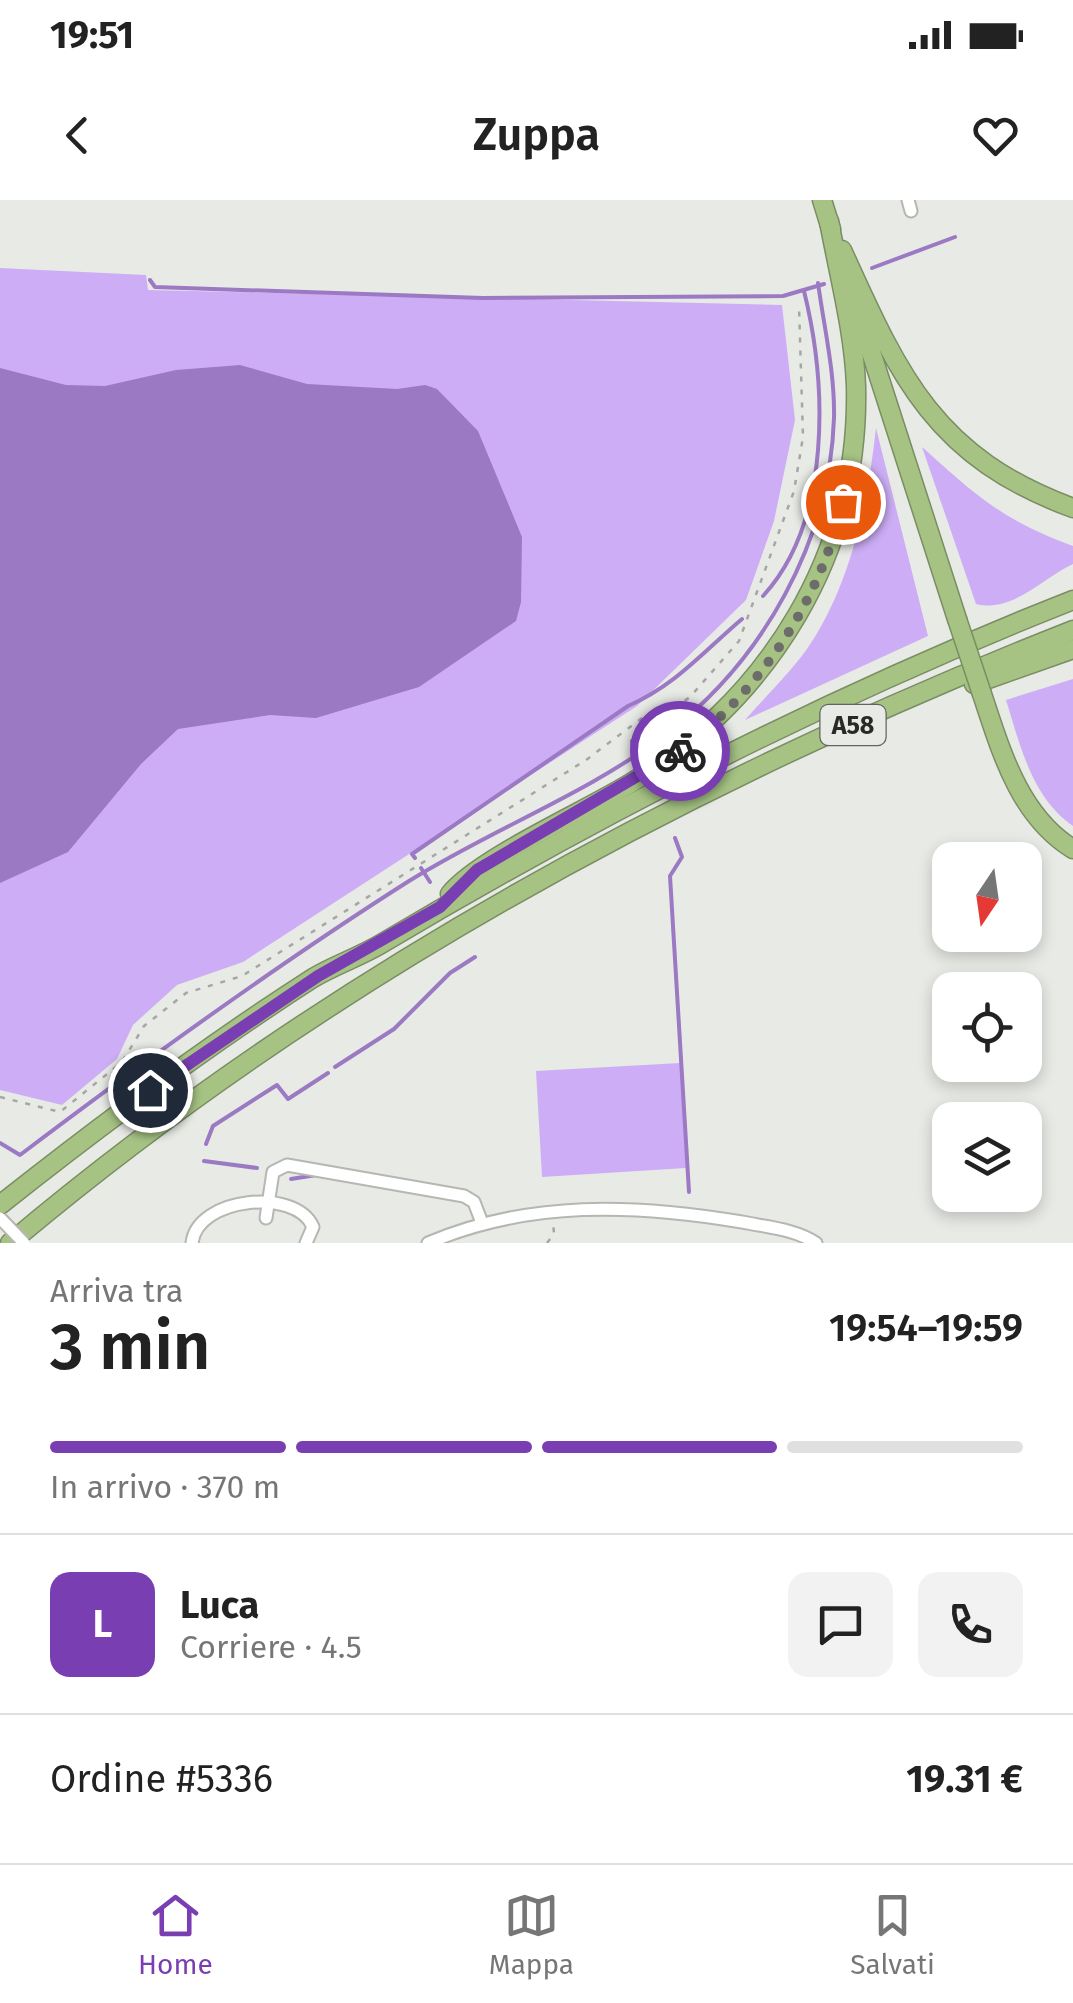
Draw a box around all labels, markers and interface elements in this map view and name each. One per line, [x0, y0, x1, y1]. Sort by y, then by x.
text: 19:51 [50, 12, 134, 58]
icon: back [50, 108, 105, 163]
text: Zuppa [473, 108, 600, 162]
icon: heart [968, 108, 1023, 163]
pin [801, 460, 886, 545]
icon: bag [816, 475, 871, 530]
courier [630, 701, 730, 801]
road number: A58 [820, 705, 886, 745]
icon: bike [653, 724, 708, 779]
north arrow [932, 842, 1042, 952]
map controls [932, 842, 1042, 1212]
button: locate [932, 972, 1042, 1082]
pin [108, 1048, 193, 1133]
icon: home [123, 1063, 178, 1118]
button: layers [932, 1102, 1042, 1212]
text: Arriva tra [50, 1272, 183, 1310]
text: 19:54–19:59 [829, 1305, 1023, 1351]
text: 3 min [50, 1308, 210, 1386]
text: In arrivo · 370 m [50, 1468, 280, 1506]
button: chat [788, 1572, 893, 1677]
button: phone [918, 1572, 1023, 1677]
text: Luca [180, 1582, 259, 1628]
text: L [93, 1601, 112, 1647]
text: Corriere · 4.5 [180, 1628, 362, 1666]
text: Ordine #5336 [50, 1756, 273, 1802]
text: 19.31 € [906, 1756, 1023, 1802]
tab: Home [138, 1888, 213, 1981]
tab: Mappa [489, 1888, 574, 1981]
tab: Salvati [850, 1888, 935, 1981]

